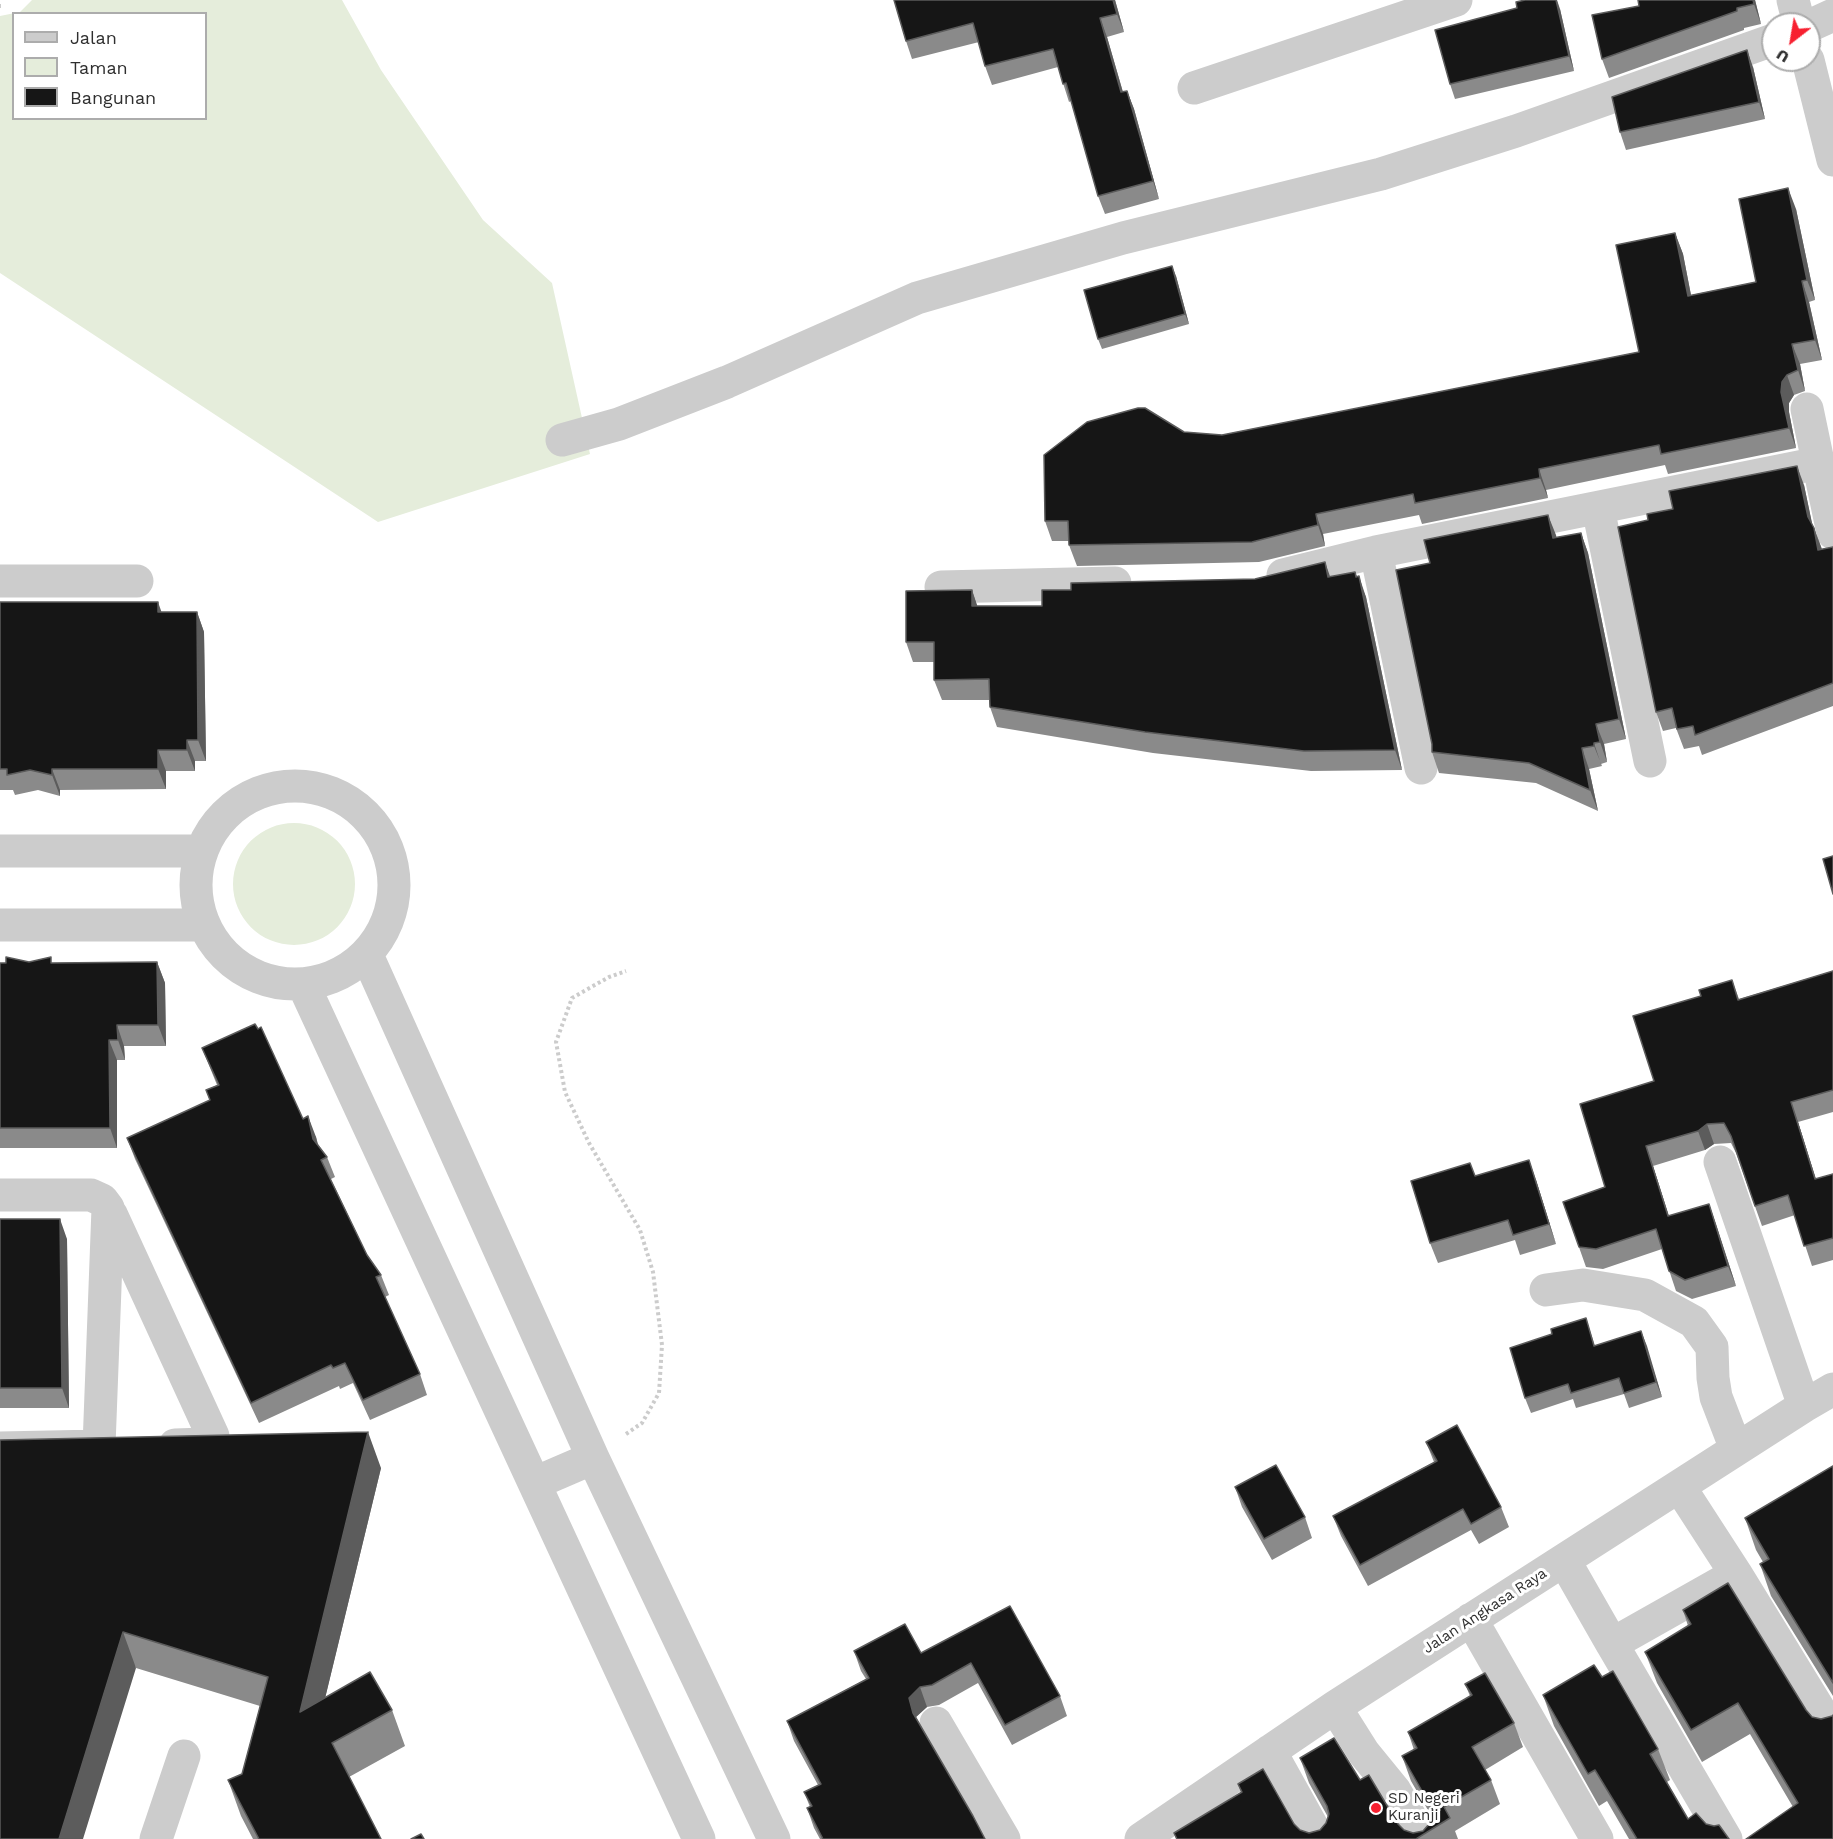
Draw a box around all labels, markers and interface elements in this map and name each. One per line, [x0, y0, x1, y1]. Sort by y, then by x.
legend [12, 12, 207, 120]
north arrow [1761, 12, 1821, 72]
text: Jalan [70, 27, 117, 48]
text: U [1773, 45, 1792, 67]
text: Taman [70, 57, 128, 78]
text: Bangunan [70, 87, 156, 108]
street label: Jalan Angkasa Raya [1420, 1564, 1550, 1658]
place label: SD Negeri Kuranji [1388, 1790, 1460, 1825]
marker: SD Negeri Kuranji [1369, 1801, 1383, 1815]

